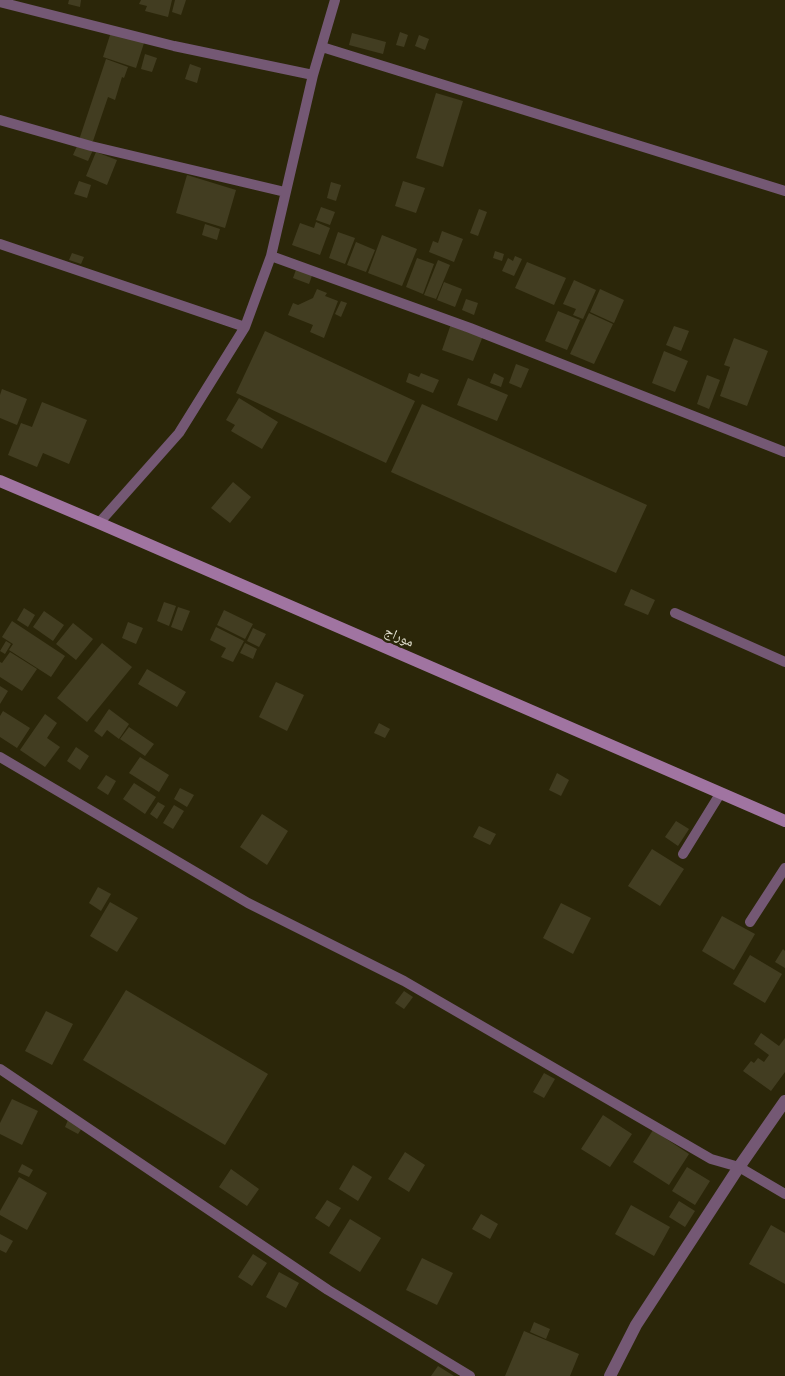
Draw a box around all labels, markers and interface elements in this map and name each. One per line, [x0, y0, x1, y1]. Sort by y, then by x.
street label: موراج [382, 623, 416, 651]

